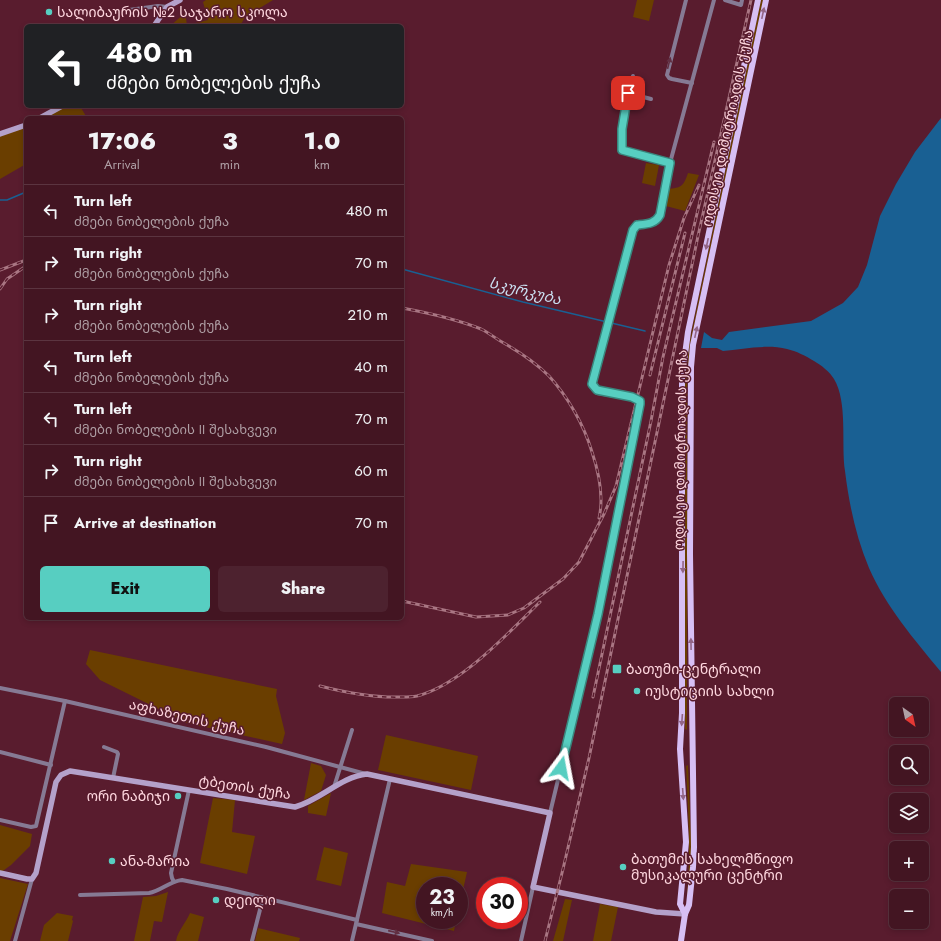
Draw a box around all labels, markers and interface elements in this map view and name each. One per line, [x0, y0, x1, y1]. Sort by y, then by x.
place label: სალიბაურის №2 საჯარო სკოლა [57, 2, 288, 22]
marker: სალიბაურის №2 საჯარო სკოლა [44, 7, 54, 17]
one-way arrow [760, 7, 766, 19]
street label: ოდისეი დიმიტრიადის ქუჩა [696, 28, 758, 228]
text: 480 m [106, 32, 193, 73]
icon: left [40, 40, 92, 92]
one-way arrow [667, 57, 673, 70]
text: ძმები ნობელების ქუჩა [106, 70, 321, 96]
pin [611, 76, 645, 110]
icon: arrive [617, 82, 639, 104]
text: 17:06 [88, 123, 156, 158]
text: 3 [222, 123, 238, 158]
text: 1.0 [304, 123, 340, 158]
text: Arrival [104, 155, 140, 174]
text: min [220, 155, 240, 174]
text: km [314, 155, 330, 174]
text: Turn left [74, 190, 132, 212]
icon: left [40, 200, 62, 222]
text: 480 m [346, 200, 388, 222]
text: ძმები ნობელების ქუჩა [74, 212, 229, 231]
one-way arrow [703, 238, 709, 250]
text: Turn right [74, 242, 142, 264]
icon: right [40, 252, 62, 274]
text: 70 m [355, 252, 388, 274]
text: ძმები ნობელების ქუჩა [74, 264, 229, 283]
water label: სკურკუბა [487, 271, 564, 311]
text: Turn right [74, 294, 142, 316]
icon: right [40, 304, 62, 326]
text: 210 m [348, 304, 388, 326]
text: ძმები ნობელების ქუჩა [74, 316, 229, 335]
one-way arrow [694, 326, 700, 338]
text: Turn left [74, 346, 132, 368]
street label: ოდისეი დიმიტრიადის ქუჩა [668, 350, 692, 550]
icon: left [40, 356, 62, 378]
text: 40 m [354, 356, 388, 378]
text: ძმები ნობელების ქუჩა [74, 368, 229, 387]
text: Turn left [74, 398, 132, 420]
icon: left [40, 408, 62, 430]
text: 70 m [355, 408, 388, 430]
text: ძმები ნობელების II შესახვევი [74, 420, 277, 439]
text: Turn right [74, 450, 142, 472]
icon: right [40, 460, 62, 482]
text: 60 m [354, 460, 388, 482]
text: ძმები ნობელების II შესახვევი [74, 472, 277, 491]
icon: arrive [40, 512, 62, 534]
text: Arrive at destination [74, 512, 216, 534]
text: 70 m [355, 512, 388, 534]
one-way arrow [679, 561, 686, 573]
button: Exit [40, 566, 210, 612]
button: Share [218, 566, 388, 612]
one-way arrow [688, 637, 694, 650]
place label: ბათუმი-ცენტრალი [626, 659, 761, 679]
marker: ბათუმი-ცენტრალი [611, 663, 623, 675]
place label: იუსტიციის სახლი [645, 681, 774, 701]
marker: იუსტიციის სახლი [632, 686, 642, 696]
street label: აფხაზეთის ქუჩა [127, 694, 247, 740]
north arrow [889, 697, 929, 737]
map controls [889, 697, 929, 929]
one-way arrow [678, 714, 685, 726]
button: search [889, 745, 929, 785]
position arrow [540, 747, 582, 789]
street label: ტბეთის ქუჩა [197, 770, 293, 804]
place label: ორი ნაბიჯი [87, 786, 170, 806]
one-way arrow [680, 788, 687, 800]
marker: ორი ნაბიჯი [173, 791, 183, 801]
button: layers [889, 793, 929, 833]
button: + [889, 841, 929, 881]
place label: ბათუმის სახელმწიფო მუსიკალური ცენტრი [631, 849, 793, 885]
place label: ანა-მარია [120, 851, 190, 871]
marker: ანა-მარია [107, 856, 117, 866]
marker: ბათუმის სახელმწიფო მუსიკალური ცენტრი [618, 862, 628, 872]
speed limit sign: 30 [476, 877, 528, 929]
text: 23 [429, 883, 455, 912]
button: − [889, 889, 929, 929]
place label: დეილი [224, 890, 276, 910]
marker: დეილი [211, 895, 221, 905]
text: km/h [431, 905, 453, 920]
one-way arrow [388, 930, 400, 936]

